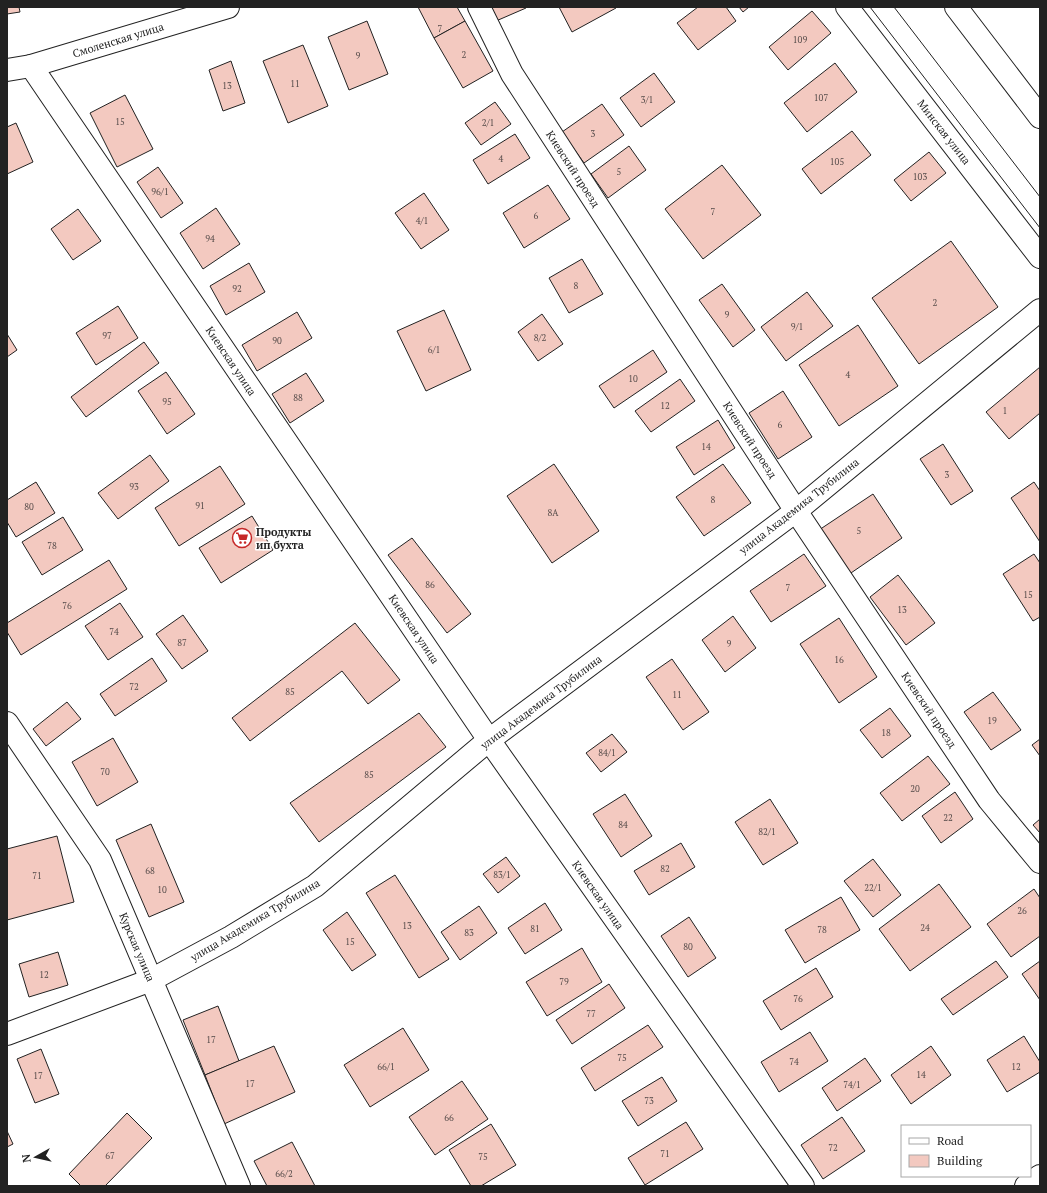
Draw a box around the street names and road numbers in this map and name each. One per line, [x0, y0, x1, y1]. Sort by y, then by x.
street label: Смоленская улица [71, 19, 166, 61]
street label: Минская улица [914, 97, 974, 168]
street label: Киевский проезд [543, 128, 603, 210]
street label: Киевская улица [203, 324, 260, 399]
street label: Киевский проезд [720, 399, 780, 481]
street label: улица Академика Трубилина [735, 455, 862, 558]
street label: Киевская улица [386, 592, 443, 667]
street label: улица Академика Трубилина [477, 651, 605, 753]
street label: Киевский проезд [898, 669, 960, 751]
street label: Киевская улица [569, 858, 627, 932]
street label: улица Академика Трубилина [187, 876, 323, 965]
street label: Курская улица [116, 910, 158, 984]

